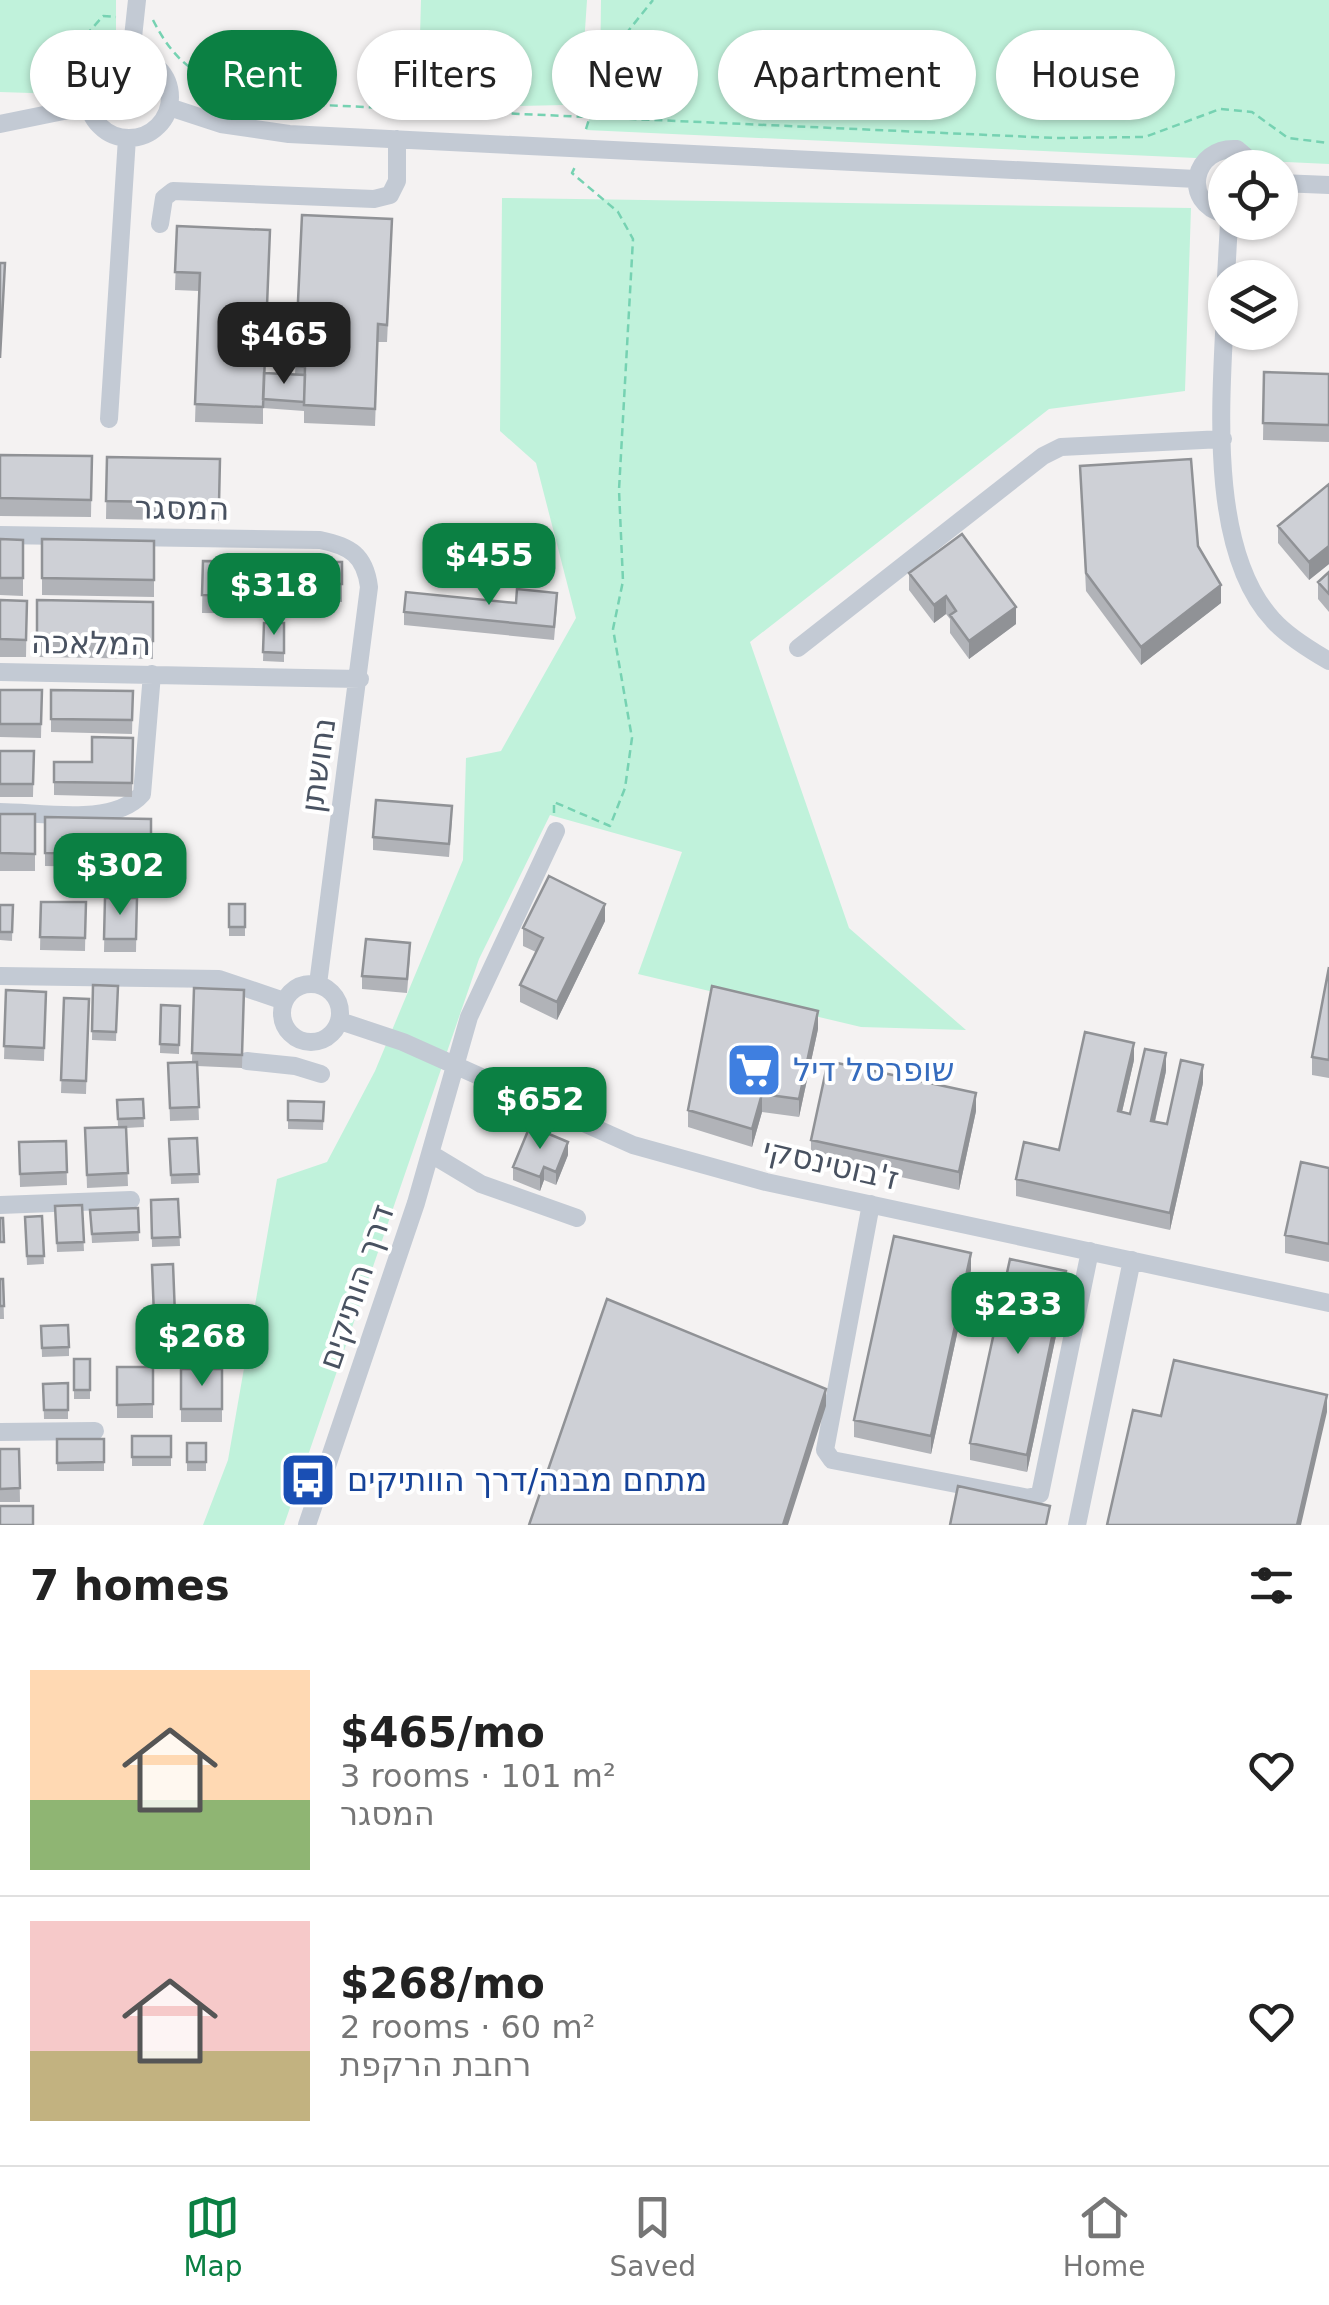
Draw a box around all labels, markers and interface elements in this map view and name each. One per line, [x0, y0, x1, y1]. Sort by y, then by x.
chip: Buy [30, 30, 167, 120]
chip: Rent [187, 30, 337, 120]
chip: Filters [357, 30, 532, 120]
chip: New [552, 30, 698, 120]
chip: Apartment [718, 30, 976, 120]
chip: House [996, 30, 1175, 120]
map controls [1208, 150, 1298, 350]
button: locate [1208, 150, 1298, 240]
button: layers [1208, 260, 1298, 350]
pin: $465 [225, 302, 343, 387]
text: $465 [239, 315, 329, 353]
street label: המסגר [134, 488, 230, 528]
pin: $455 [430, 523, 548, 608]
text: $455 [444, 536, 534, 574]
pin: $318 [215, 553, 333, 638]
text: $318 [229, 566, 319, 604]
street label: המלאכה [31, 623, 151, 663]
street label: נחושתן [293, 715, 343, 815]
pin: $302 [61, 833, 179, 918]
text: $302 [75, 846, 165, 884]
supermarket icon: שופרסל דיל [724, 1040, 784, 1100]
place label: שופרסל דיל [793, 1051, 954, 1089]
pin: $652 [481, 1067, 599, 1152]
text: $652 [495, 1080, 585, 1118]
street label: ז'בוטינסקי [759, 1130, 903, 1198]
street label: דרך הותיקים [310, 1200, 402, 1374]
pin: $233 [959, 1272, 1077, 1357]
text: $233 [973, 1285, 1063, 1323]
pin: $268 [143, 1304, 261, 1389]
text: $268 [157, 1317, 247, 1355]
bus stop icon: מתחם מבנה/דרך הוותיקים [278, 1450, 338, 1510]
place label: מתחם מבנה/דרך הוותיקים [347, 1461, 707, 1499]
icon: filters [1244, 1558, 1299, 1613]
text: 7 homes [30, 1561, 230, 1610]
text: $465/mo [340, 1708, 545, 1757]
icon: home [110, 1710, 230, 1830]
icon: heart [1244, 1743, 1299, 1798]
text: 3 rooms · 101 m² [340, 1757, 616, 1795]
text: המסגר [340, 1795, 435, 1833]
text: $268/mo [340, 1959, 545, 2008]
icon: home [110, 1961, 230, 2081]
icon: heart [1244, 1994, 1299, 2049]
text: 2 rooms · 60 m² [340, 2008, 595, 2046]
text: רחבת הרקפת [340, 2046, 531, 2084]
tab: Map [183, 2190, 243, 2283]
tab: Saved [609, 2190, 696, 2283]
tab: Home [1063, 2190, 1146, 2283]

